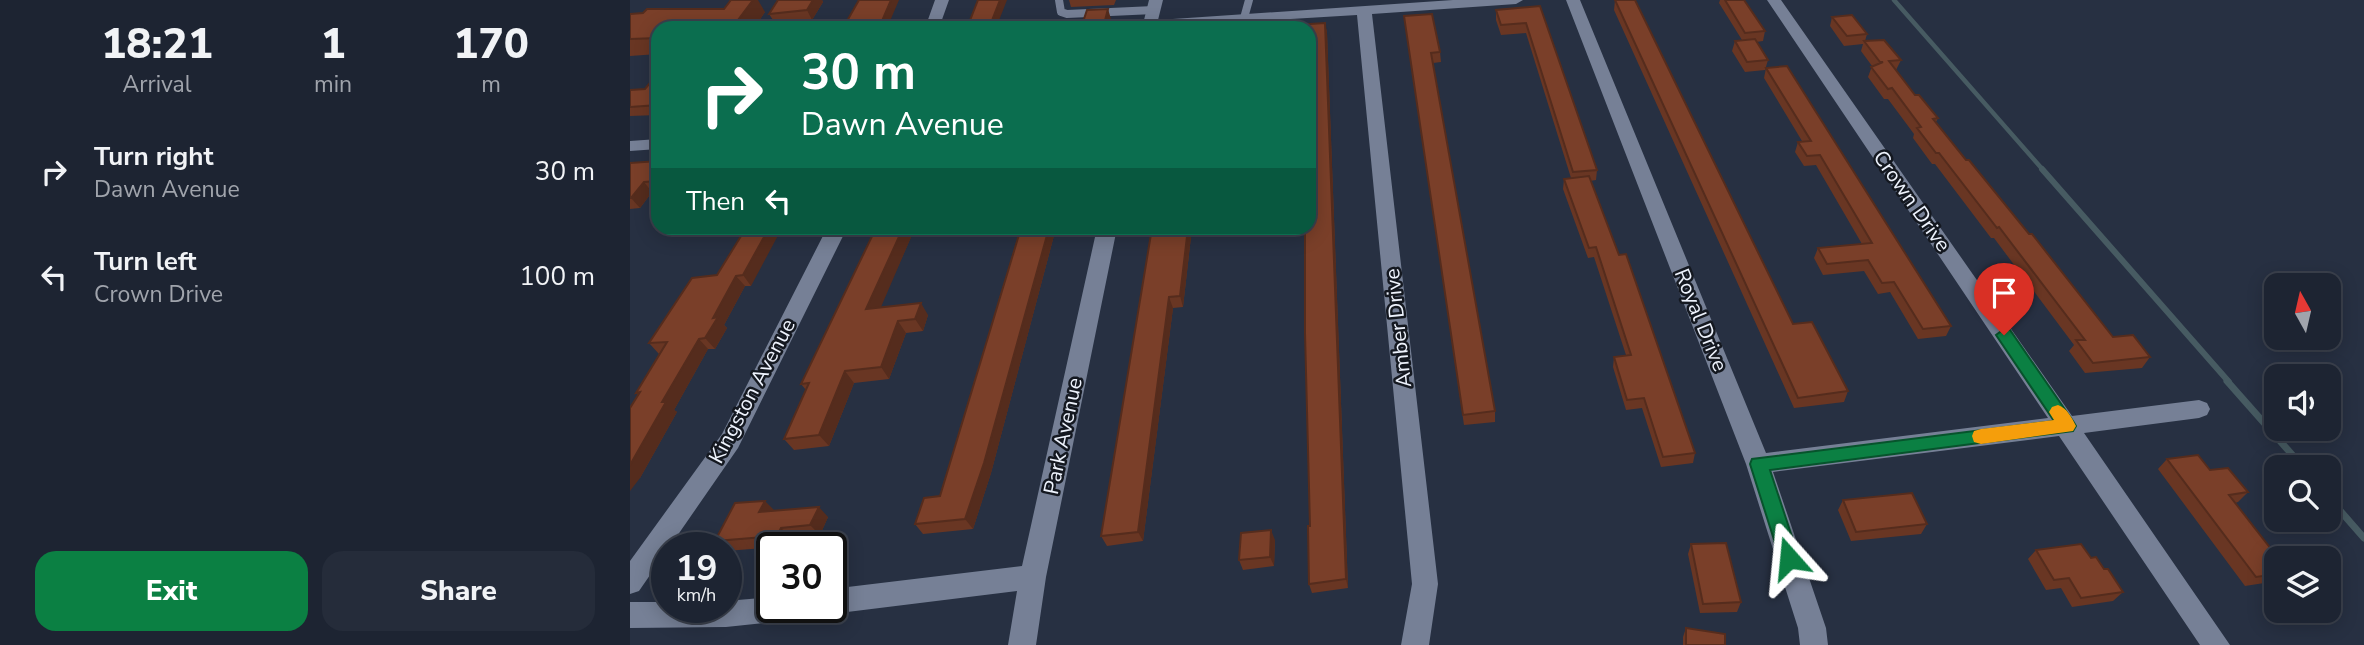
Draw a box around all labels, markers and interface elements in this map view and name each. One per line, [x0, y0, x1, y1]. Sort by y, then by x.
text: 18:21 [101, 16, 213, 73]
text: 1 [320, 16, 346, 73]
text: 170 [453, 16, 529, 73]
text: 30 m [801, 39, 916, 106]
icon: right [686, 49, 777, 140]
text: Arrival [122, 69, 192, 100]
text: min [314, 69, 352, 100]
text: m [481, 69, 501, 100]
text: Dawn Avenue [801, 103, 1004, 146]
text: Turn right [94, 139, 213, 174]
street label: Crown Drive [1867, 145, 1957, 257]
icon: right [35, 153, 73, 191]
text: 30 m [535, 154, 595, 189]
text: Dawn Avenue [94, 174, 240, 205]
icon: left [759, 182, 797, 220]
text: Then [686, 184, 745, 219]
text: Turn left [94, 244, 197, 279]
icon: left [35, 258, 73, 296]
text: 100 m [519, 259, 595, 294]
pin [1974, 263, 2034, 335]
street label: Royal Drive [1668, 264, 1734, 376]
street label: Amber Drive [1378, 267, 1418, 389]
north arrow [2264, 273, 2342, 350]
map controls [2264, 273, 2341, 623]
icon: arrive [1985, 274, 2023, 312]
text: Crown Drive [94, 279, 223, 310]
street label: Kingston Avenue [702, 314, 802, 468]
button: sound [2264, 364, 2341, 441]
street label: Park Avenue [1037, 375, 1089, 497]
button: search [2264, 455, 2341, 532]
position arrow [1752, 521, 1826, 595]
speed limit sign: 30 [756, 532, 847, 623]
text: 19 [675, 545, 718, 592]
button: layers [2264, 546, 2341, 623]
button: Exit [35, 551, 308, 631]
button: Share [322, 551, 595, 631]
text: km/h [677, 583, 716, 607]

